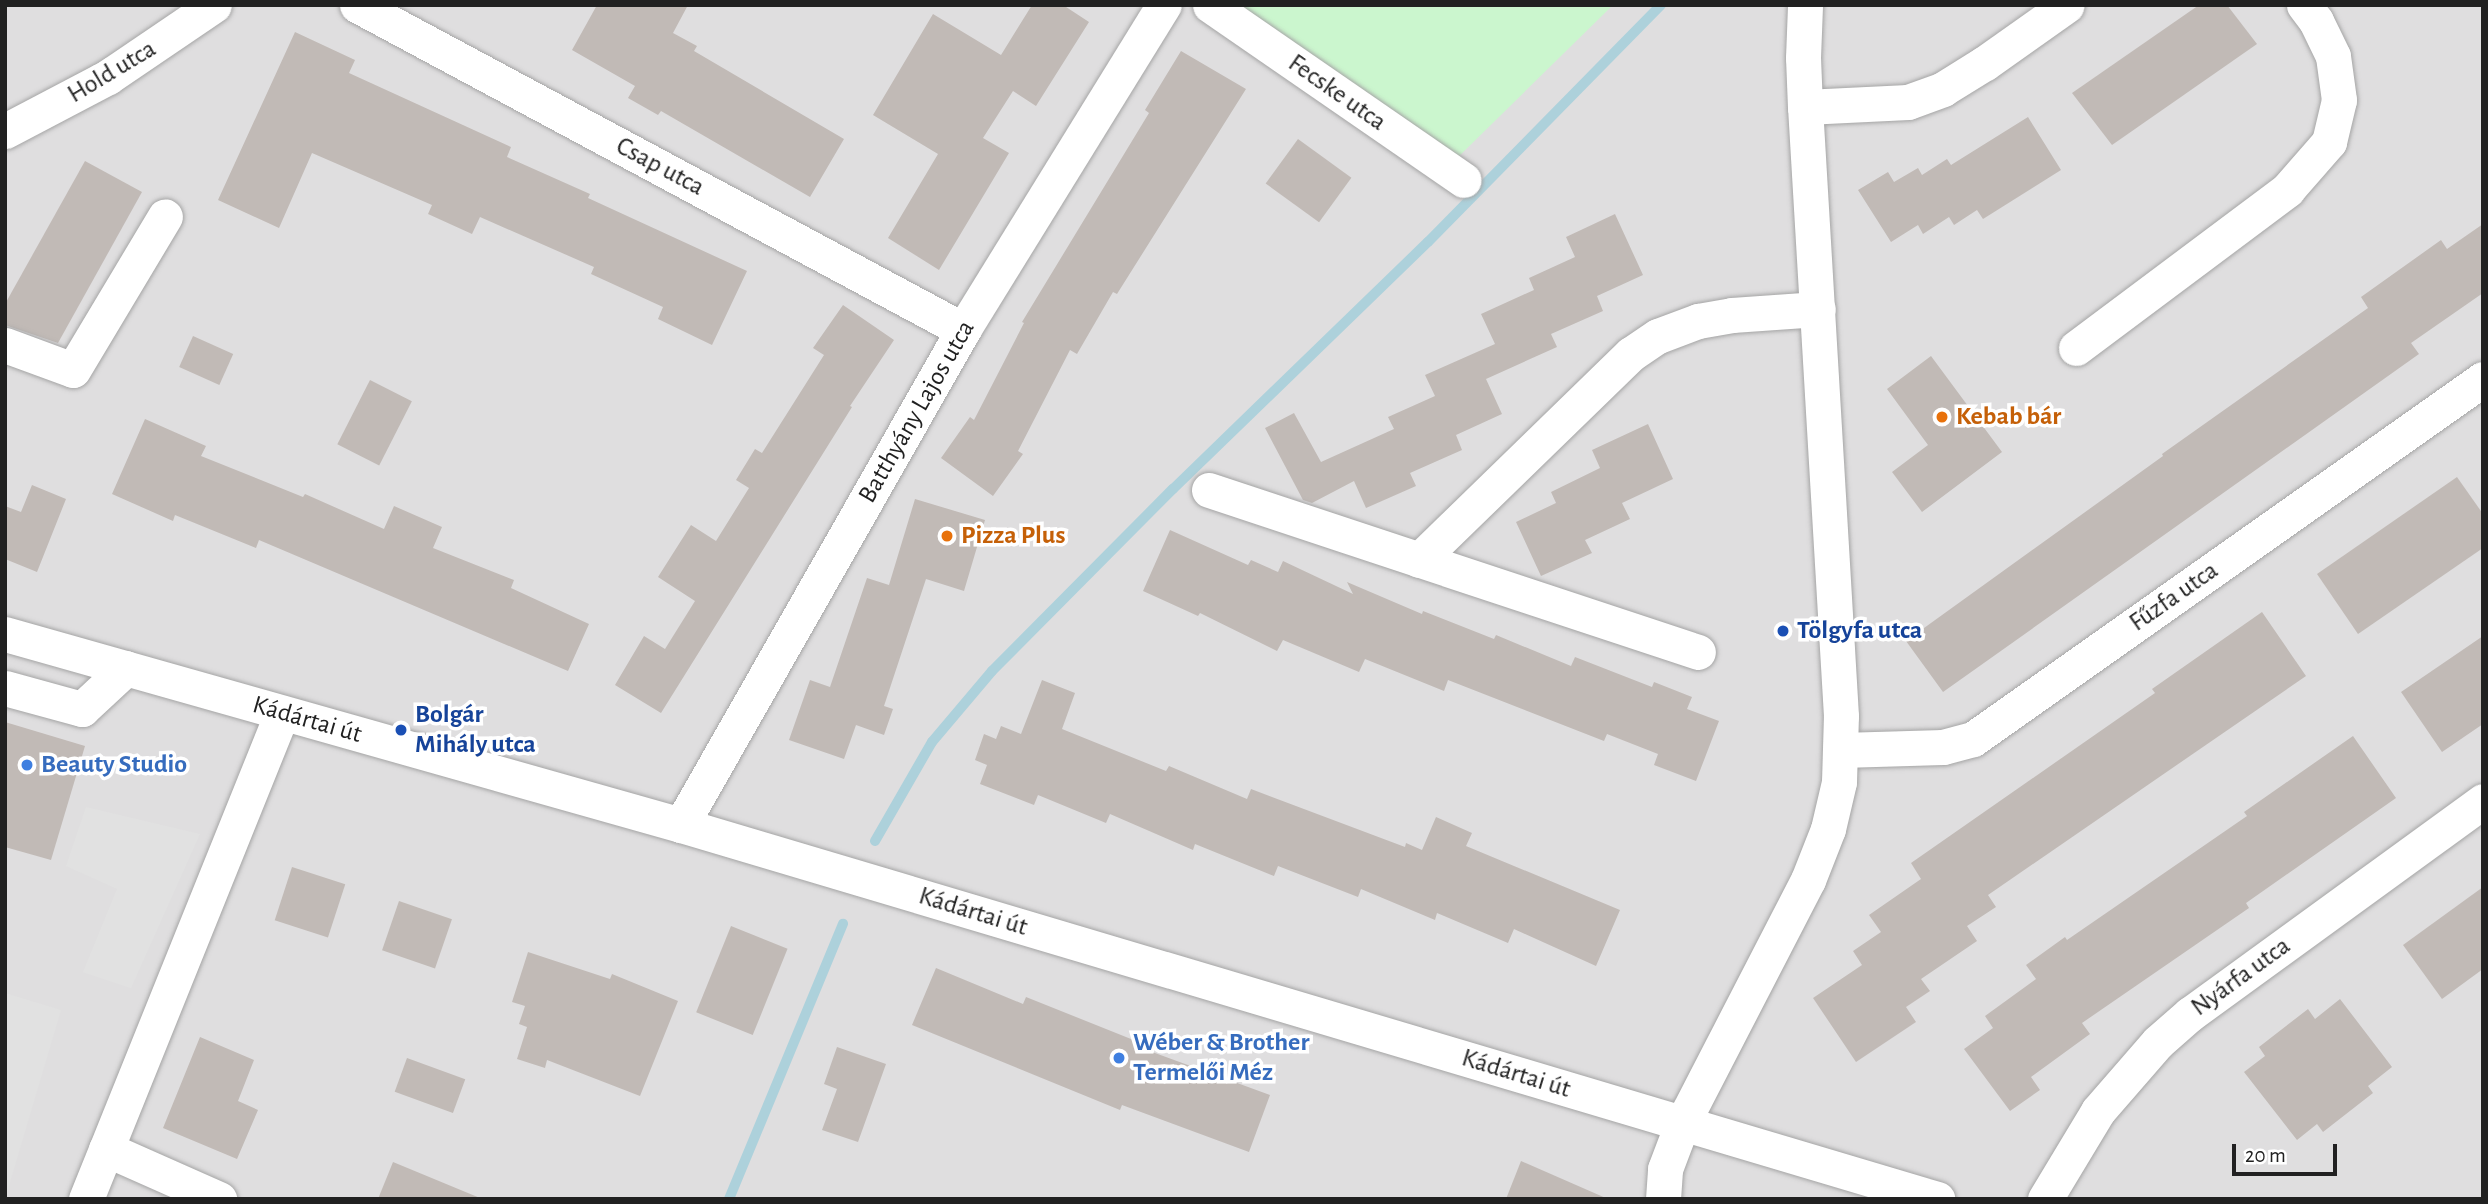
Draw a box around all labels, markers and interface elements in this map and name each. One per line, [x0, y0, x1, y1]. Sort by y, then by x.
street label: Hold utca [62, 34, 162, 110]
street label: Fecske utca [1282, 48, 1392, 138]
street label: Csap utca [610, 131, 710, 203]
street label: Batthyány Lajos utca [852, 315, 982, 509]
place label: Kebab bár [1956, 401, 2061, 433]
marker: Kebab bár [1934, 409, 1950, 425]
place label: Pizza Plus [961, 520, 1065, 552]
marker: Pizza Plus [939, 528, 955, 544]
street label: Fűzfa utca [2124, 555, 2224, 639]
place label: Tölgyfa utca [1797, 615, 1922, 647]
marker: Tölgyfa utca [1775, 623, 1791, 639]
street label: Kádártai út [249, 690, 365, 750]
place label: Bolgár Mihály utca [415, 699, 536, 760]
marker: Bolgár Mihály utca [393, 722, 409, 738]
place label: Beauty Studio [41, 749, 187, 781]
marker: Beauty Studio [19, 757, 35, 773]
street label: Kádártai út [915, 881, 1031, 943]
street label: Nyárfa utca [2185, 931, 2297, 1023]
place label: Wéber & Brother Termelői Méz [1133, 1027, 1309, 1088]
street label: Kádártai út [1458, 1043, 1574, 1105]
marker: Wéber & Brother Termelői Méz [1111, 1050, 1127, 1066]
scale bar [2236, 1130, 2341, 1174]
text: 20 m [2245, 1145, 2286, 1166]

